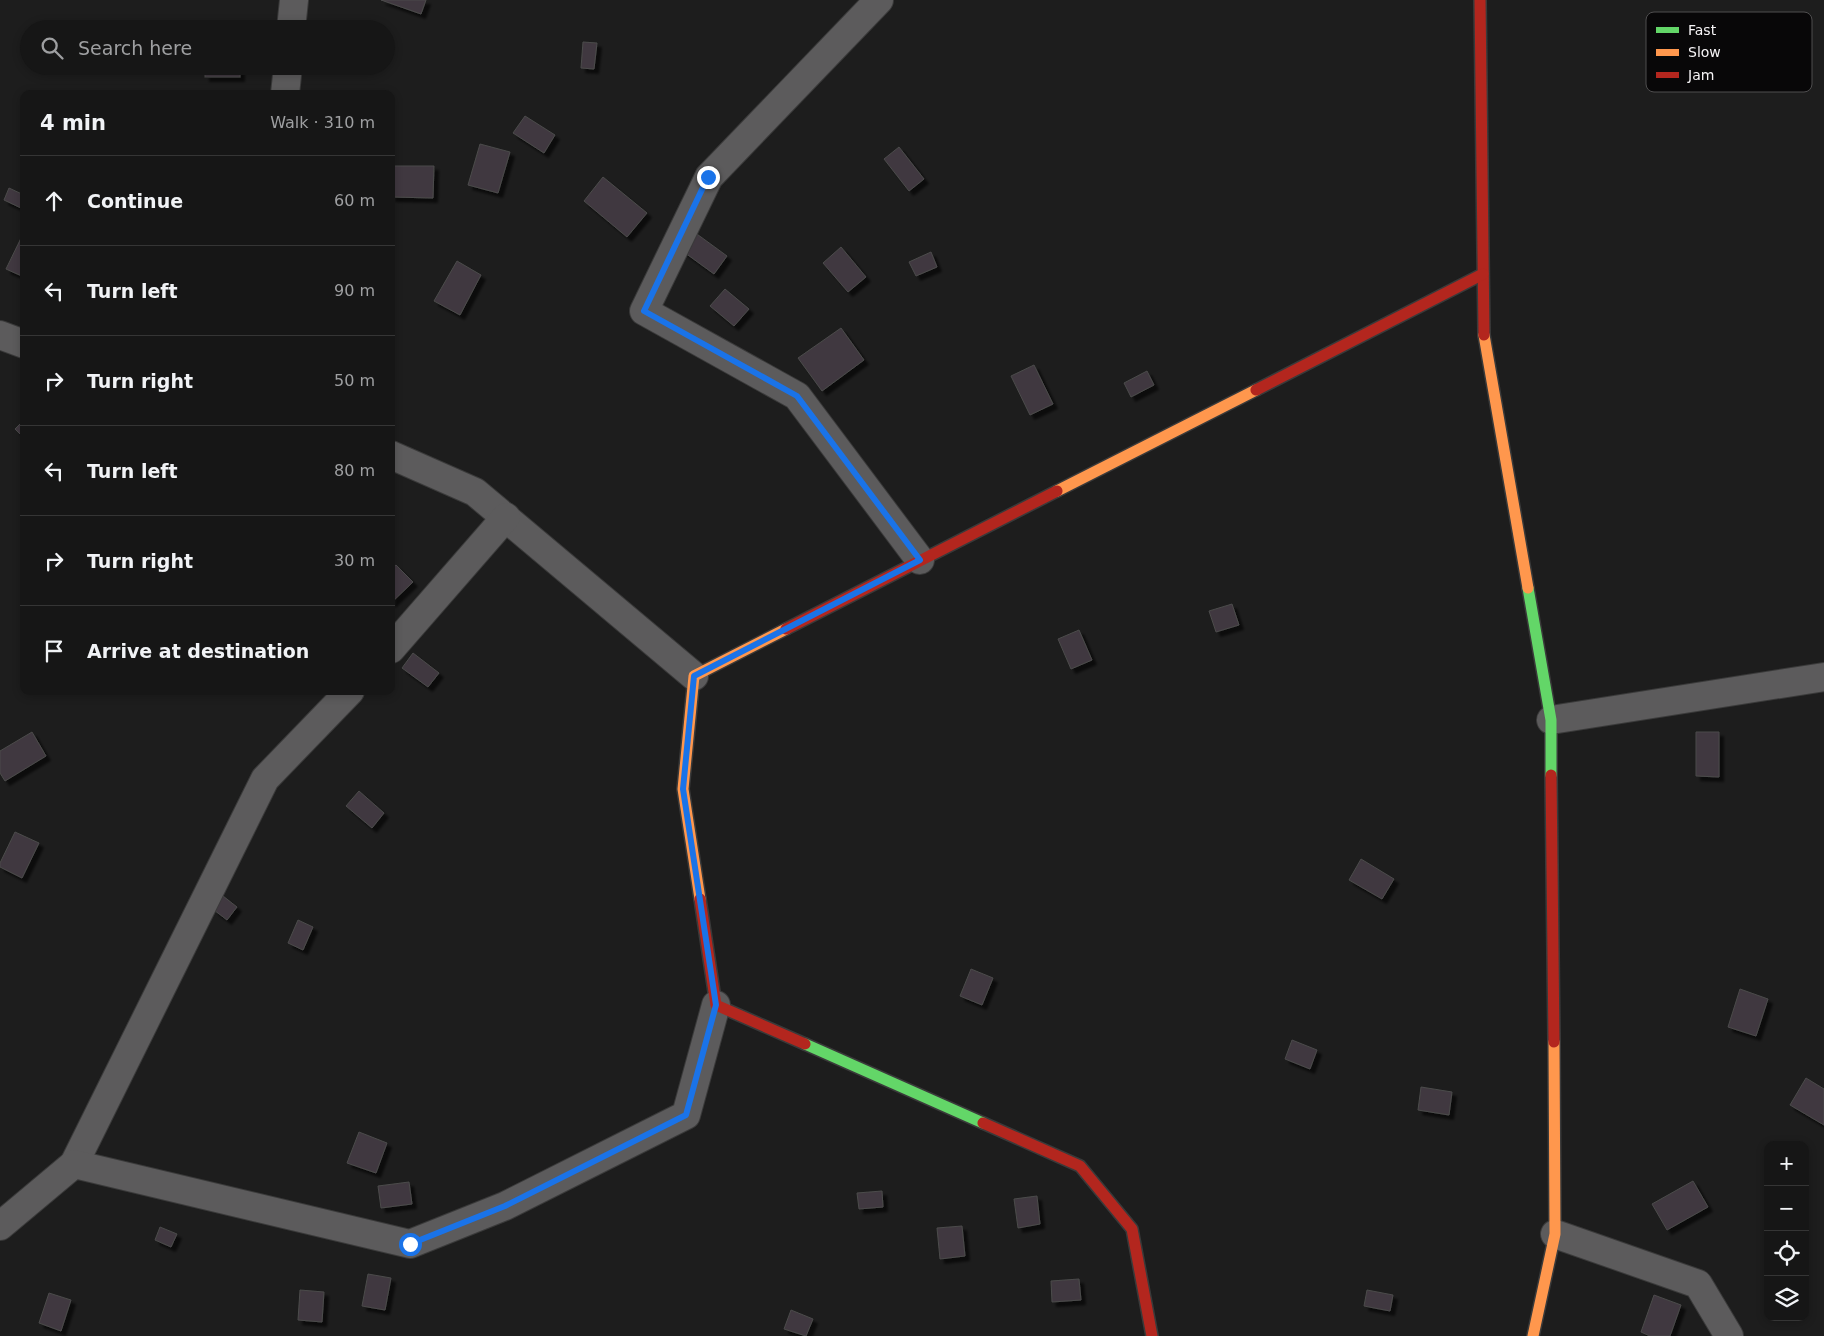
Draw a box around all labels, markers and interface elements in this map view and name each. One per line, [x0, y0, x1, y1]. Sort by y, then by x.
legend [1646, 12, 1812, 92]
search box [20, 20, 395, 75]
text: Fast [1688, 22, 1717, 38]
icon: search [38, 34, 66, 62]
text: Search here [78, 37, 192, 59]
text: Slow [1688, 44, 1721, 60]
text: Jam [1687, 67, 1714, 83]
text: 4 min [40, 111, 106, 135]
text: Walk · 310 m [270, 113, 375, 132]
route end [697, 166, 720, 189]
icon: ahead [40, 187, 68, 215]
text: Continue [87, 190, 183, 212]
text: 60 m [334, 191, 375, 210]
icon: left [40, 277, 68, 305]
text: Turn left [87, 280, 178, 302]
text: 90 m [334, 281, 375, 300]
icon: right [40, 367, 68, 395]
text: Turn right [87, 370, 193, 392]
text: 50 m [334, 371, 375, 390]
icon: left [40, 457, 68, 485]
text: Turn left [87, 460, 178, 482]
text: 80 m [334, 461, 375, 480]
icon: right [40, 547, 68, 575]
text: Turn right [87, 550, 193, 572]
text: 30 m [334, 551, 375, 570]
icon: arrive [40, 637, 68, 665]
text: Arrive at destination [87, 640, 309, 662]
map controls [1764, 1141, 1809, 1321]
button: + [1764, 1141, 1809, 1186]
button: − [1764, 1186, 1809, 1231]
button: locate [1764, 1231, 1809, 1276]
route start [399, 1233, 422, 1256]
button: layers [1764, 1276, 1809, 1321]

